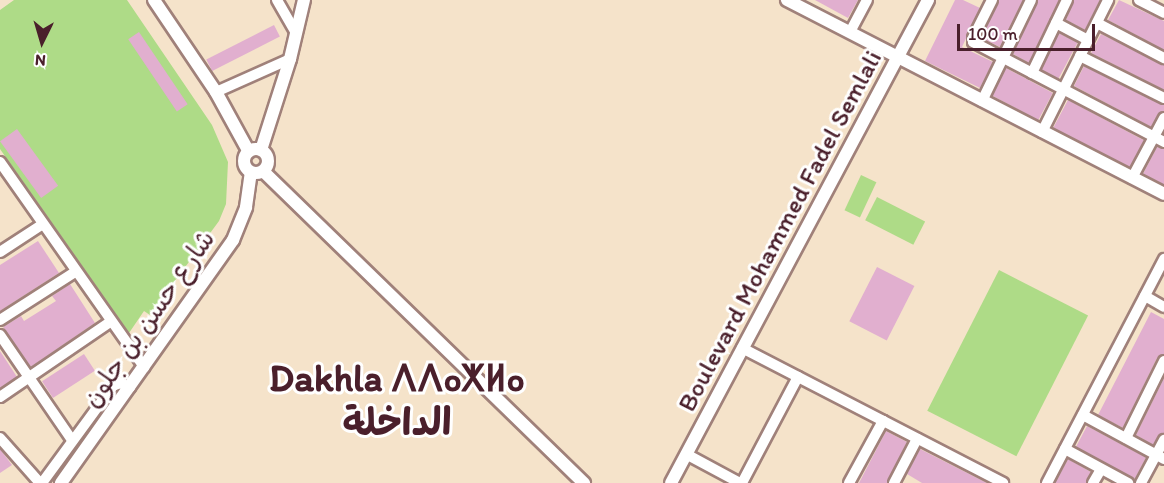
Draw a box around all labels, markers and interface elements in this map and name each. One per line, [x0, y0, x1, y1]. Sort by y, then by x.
north arrow [12, 12, 72, 72]
scale bar [960, 12, 1098, 50]
text: 100 m [968, 23, 1018, 45]
street label: Boulevard Mohammed Fadel Semlali [671, 45, 889, 417]
text: N [34, 50, 47, 70]
street label: شارع حسن بن جلون [76, 224, 222, 414]
district label: Dakhla ⴷⴷⴰⵅⵍⴰ الداخلة [269, 356, 525, 446]

